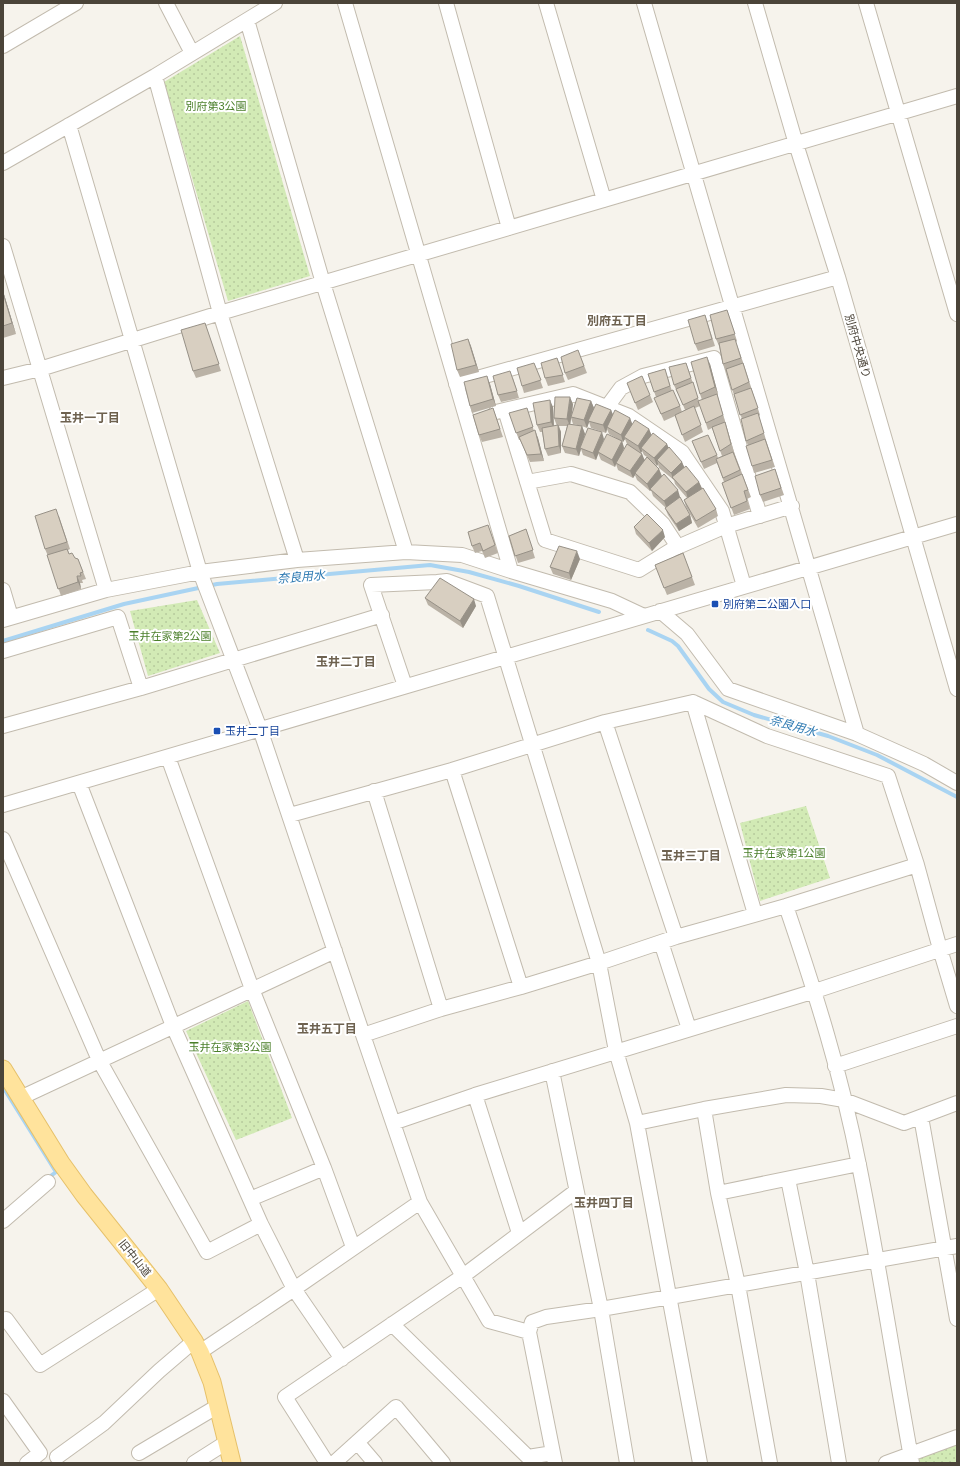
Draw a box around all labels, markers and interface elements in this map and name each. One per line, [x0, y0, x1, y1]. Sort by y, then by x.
park label: 別府第3公園 [185, 100, 247, 112]
street label: 別府中央通り [843, 313, 873, 379]
district label: 別府五丁目 [587, 314, 647, 328]
district label: 玉井一丁目 [60, 411, 120, 425]
water label: 奈良用水 [276, 568, 328, 586]
place label: 別府第二公園入口 [723, 598, 811, 610]
marker: 別府第二公園入口 [710, 599, 720, 609]
park label: 玉井在家第2公園 [128, 630, 212, 642]
district label: 玉井二丁目 [316, 655, 376, 669]
water label: 奈良用水 [768, 713, 820, 740]
place label: 玉井二丁目 [225, 725, 280, 737]
marker: 玉井二丁目 [212, 726, 222, 736]
park label: 玉井在家第1公園 [742, 847, 826, 859]
district label: 玉井三丁目 [661, 849, 721, 863]
district label: 玉井五丁目 [297, 1022, 357, 1036]
park label: 玉井在家第3公園 [188, 1041, 272, 1053]
district label: 玉井四丁目 [574, 1196, 634, 1210]
street label: 旧中山道 [116, 1237, 154, 1279]

